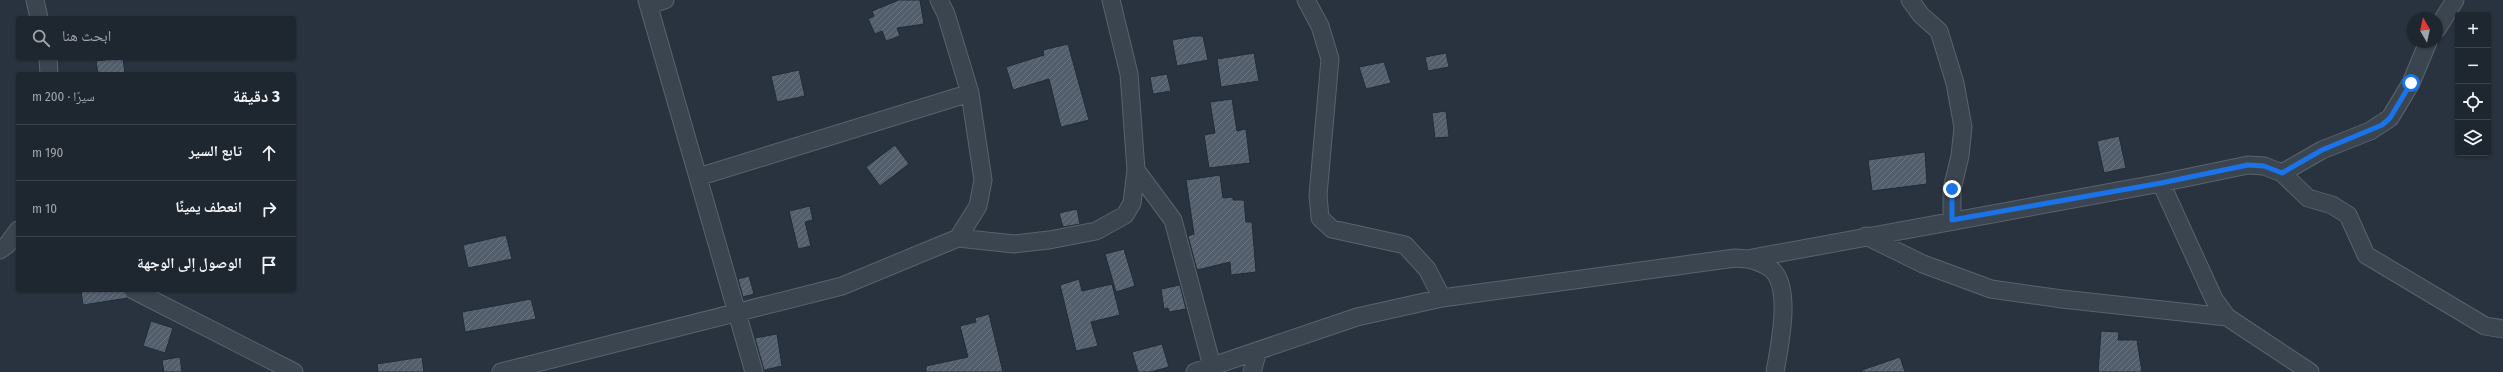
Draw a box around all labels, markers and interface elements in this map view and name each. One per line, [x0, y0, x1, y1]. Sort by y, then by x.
north arrow [2407, 12, 2443, 48]
map controls [2455, 12, 2491, 156]
button: + [2455, 12, 2491, 48]
search box [16, 16, 296, 60]
icon: search [30, 27, 52, 49]
text: ابحث هنا [62, 27, 111, 45]
button: − [2455, 48, 2491, 84]
route start [2402, 74, 2420, 92]
button: locate [2455, 84, 2491, 120]
text: 3 دقيقة [233, 86, 280, 107]
text: سيرًا · 200 m [32, 89, 95, 104]
button: layers [2455, 120, 2491, 156]
text: تابع السير [189, 142, 242, 160]
icon: ahead [258, 142, 280, 164]
text: 190 m [32, 145, 63, 160]
route end [1943, 180, 1961, 198]
text: انعطف يمينًا [175, 198, 242, 216]
icon: right [258, 198, 280, 220]
text: 10 m [32, 201, 57, 216]
text: الوصول إلى الوجهة [137, 254, 242, 272]
icon: arrive [258, 254, 280, 276]

